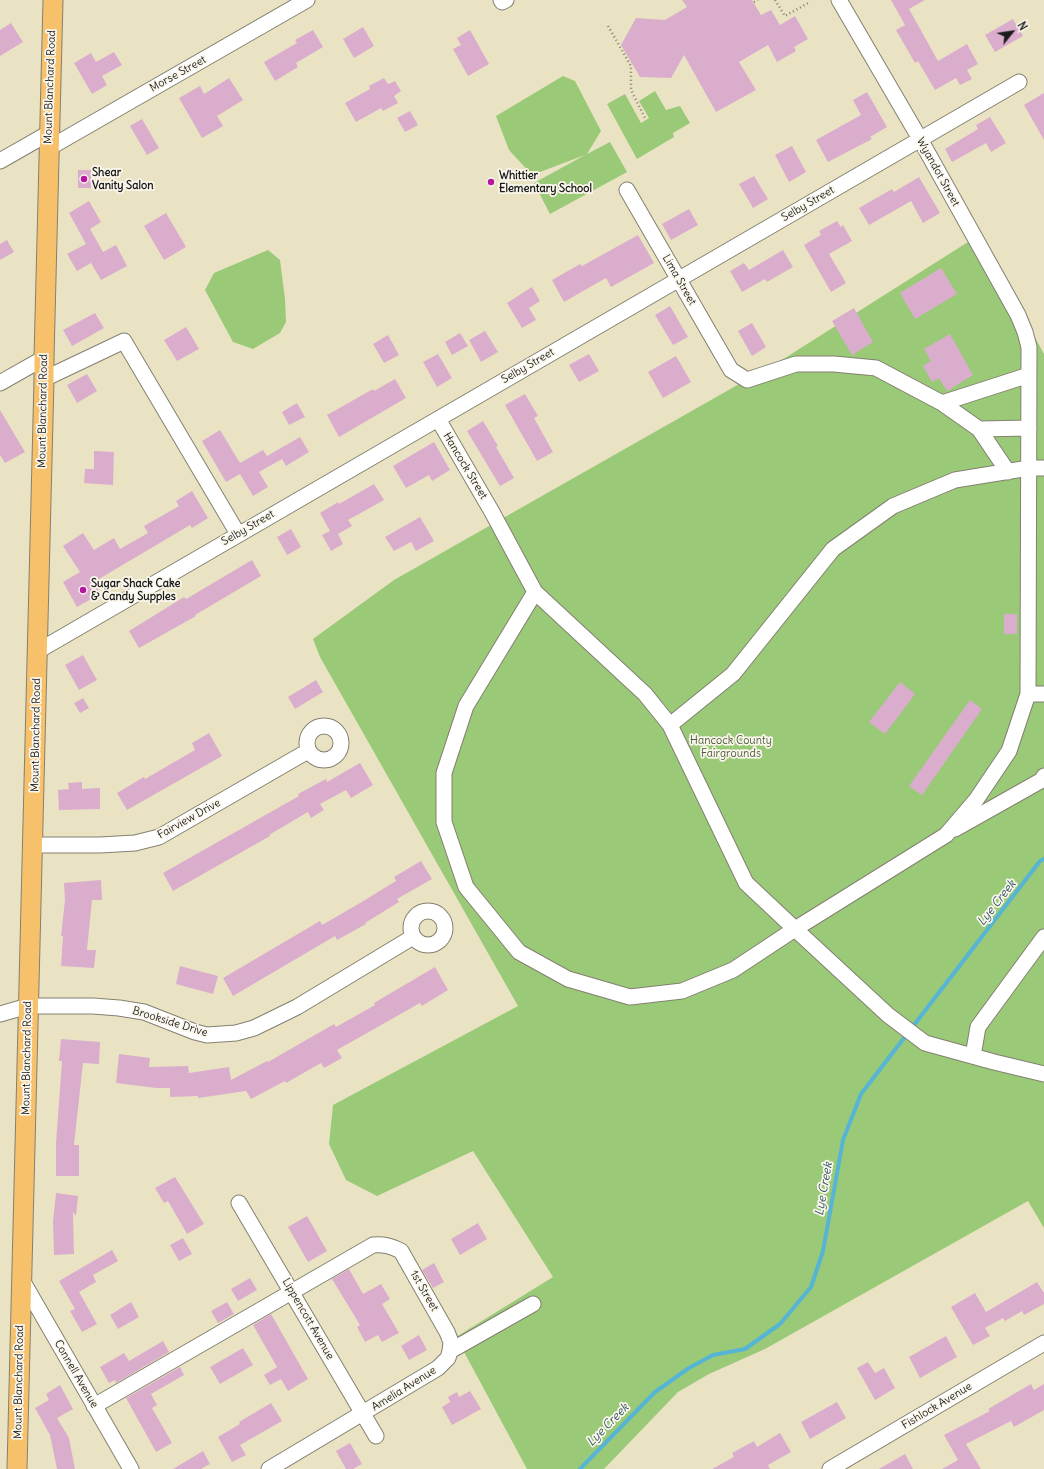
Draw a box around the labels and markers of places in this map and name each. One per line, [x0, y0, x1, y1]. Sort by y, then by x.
place label: Shear Vanity Salon [92, 166, 154, 192]
place label: Whittier Elementary School [499, 169, 592, 195]
marker: Shear Vanity Salon [79, 174, 89, 184]
marker: Whittier Elementary School [486, 177, 496, 187]
place label: Sugar Shack Cake & Candy Supples [91, 577, 180, 603]
marker: Sugar Shack Cake & Candy Supples [78, 585, 88, 595]

